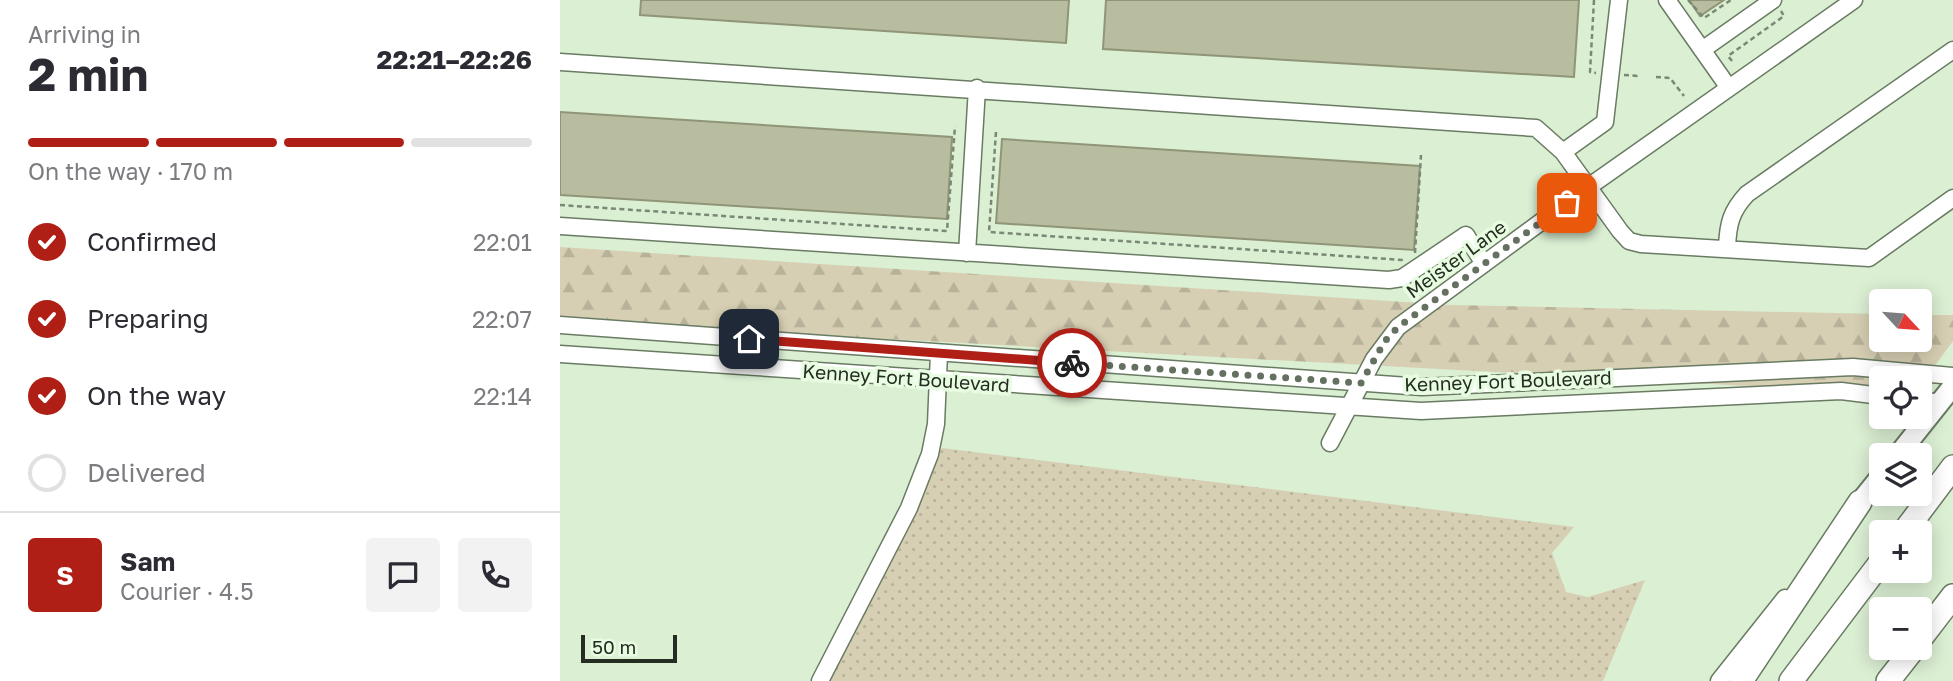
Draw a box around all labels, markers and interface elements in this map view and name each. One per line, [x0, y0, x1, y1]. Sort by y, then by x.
text: Arriving in [28, 20, 141, 48]
text: 22:21–22:26 [377, 44, 532, 75]
text: 2 min [28, 46, 148, 101]
text: On the way · 170 m [28, 157, 233, 185]
pin [1537, 173, 1597, 233]
icon: bag [1548, 184, 1586, 222]
street label: Meister Lane [1401, 215, 1510, 303]
icon: check [28, 223, 66, 261]
text: Confirmed [87, 226, 217, 257]
text: 22:01 [473, 228, 532, 256]
north arrow [1869, 289, 1932, 352]
map controls [1869, 289, 1932, 660]
icon: check [28, 300, 66, 338]
text: Preparing [87, 303, 209, 334]
text: 22:07 [472, 305, 532, 333]
pin [719, 309, 779, 369]
icon: home [730, 320, 768, 358]
courier [1037, 328, 1107, 398]
icon: bike [1053, 344, 1091, 382]
street label: Kenney Fort Boulevard [802, 359, 1010, 396]
street label: Kenney Fort Boulevard [1404, 365, 1612, 396]
button: locate [1869, 366, 1932, 429]
icon: check [28, 377, 66, 415]
text: On the way [87, 380, 226, 411]
text: 22:14 [473, 382, 532, 410]
button: layers [1869, 443, 1932, 506]
text: Delivered [87, 457, 206, 488]
button: + [1869, 520, 1932, 583]
button: chat [366, 538, 440, 612]
button: phone [458, 538, 532, 612]
text: Sam [120, 546, 175, 577]
text: S [56, 560, 74, 591]
text: Courier · 4.5 [120, 577, 253, 605]
button: − [1869, 597, 1932, 660]
scale bar [581, 632, 677, 664]
text: 50 m [592, 635, 636, 658]

